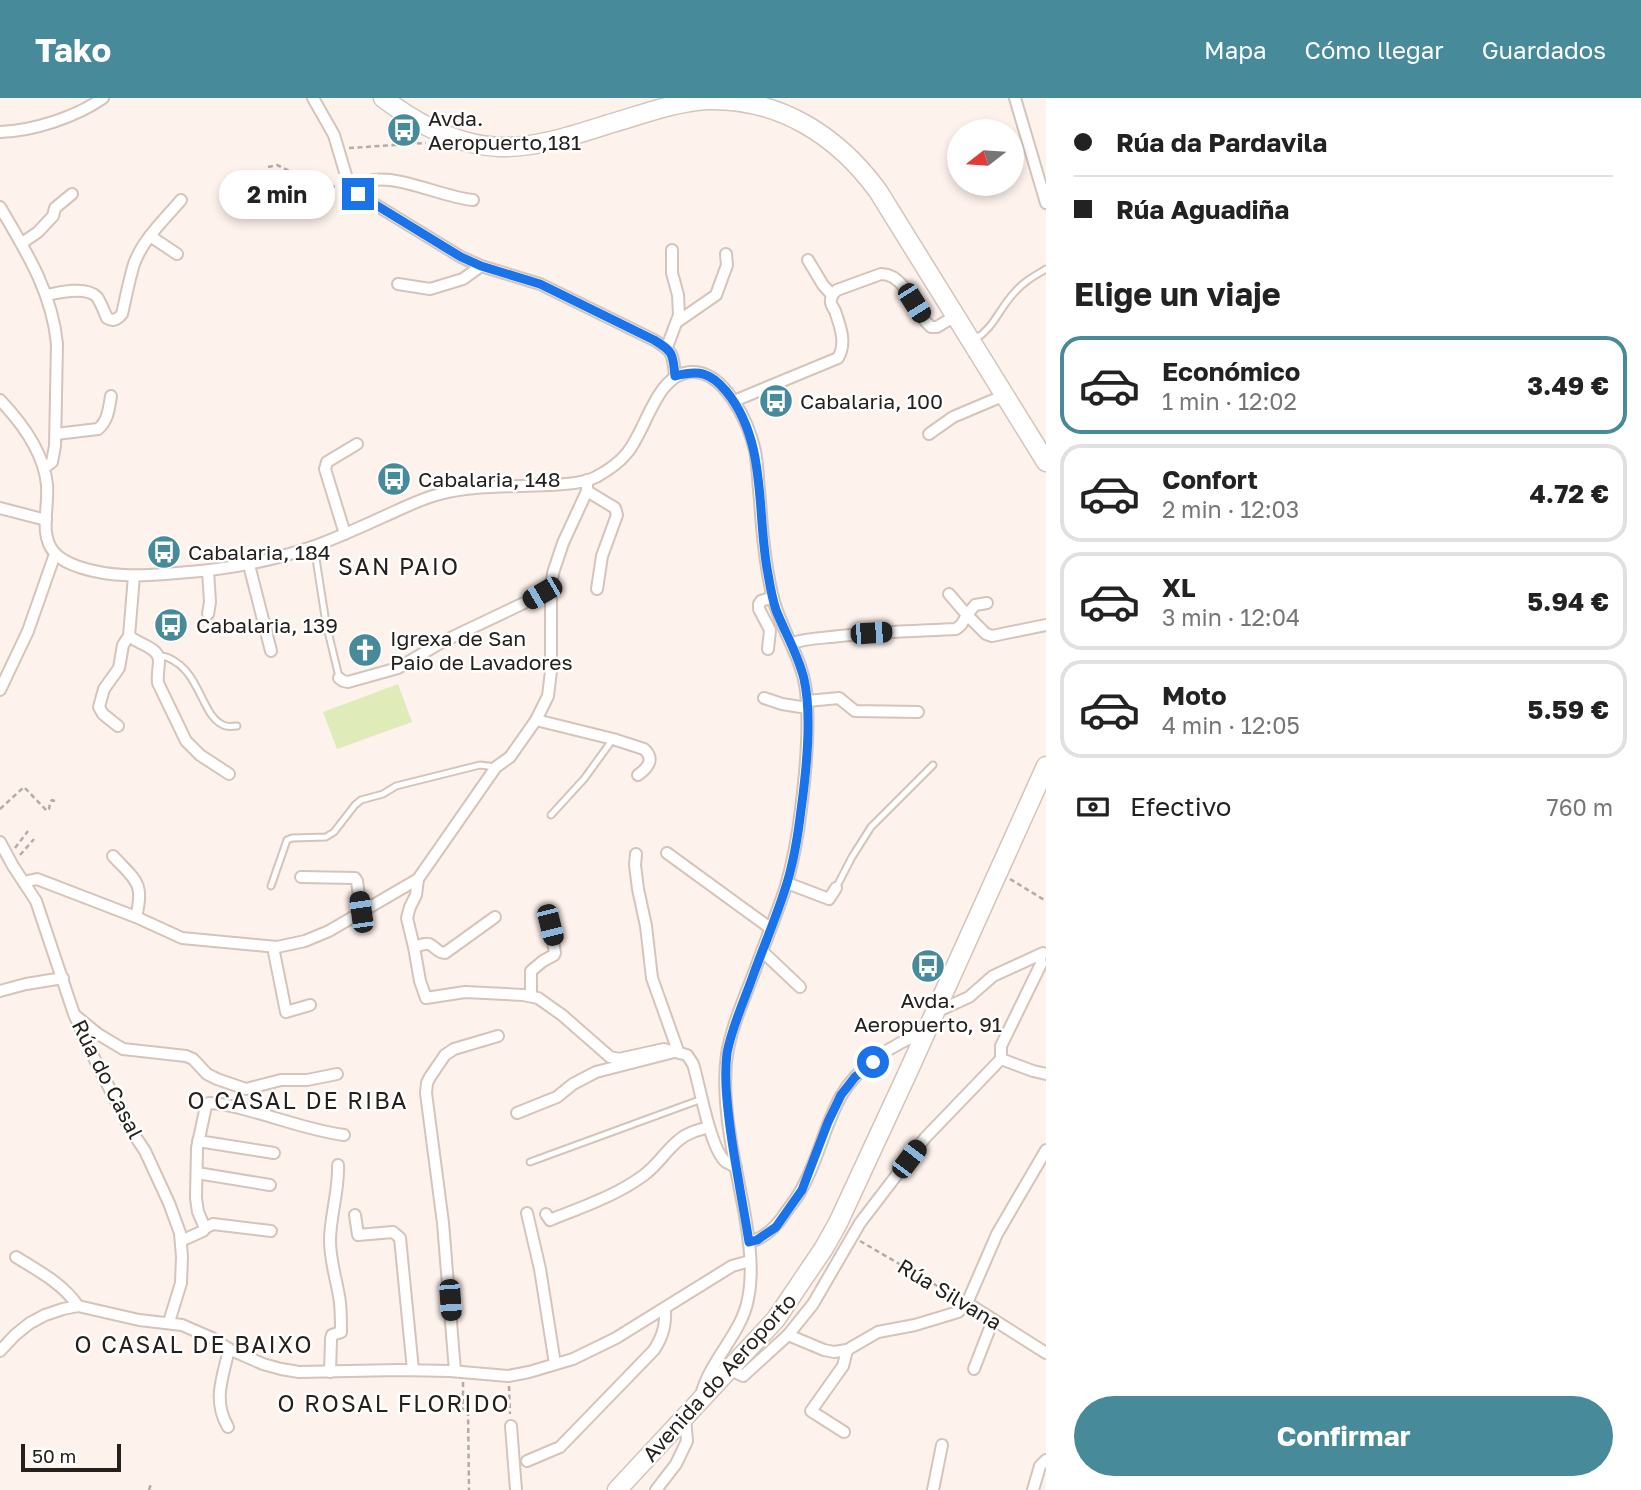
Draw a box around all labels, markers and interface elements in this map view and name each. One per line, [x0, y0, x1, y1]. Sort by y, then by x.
text: Tako [35, 30, 111, 69]
text: Mapa [1204, 35, 1267, 64]
text: Cómo llegar [1305, 35, 1444, 64]
text: Guardados [1482, 35, 1606, 64]
place label: Avda. Aeropuerto,181 [428, 105, 581, 155]
bus stop icon: Avda. Aeropuerto,181 [385, 111, 423, 149]
north arrow [947, 119, 1024, 196]
map controls [947, 119, 1024, 196]
text: Rúa da Pardavila [1116, 127, 1327, 158]
callout: 2 min [218, 170, 334, 218]
route end [342, 178, 374, 210]
text: 2 min [247, 180, 307, 208]
text: Rúa Aguadiña [1116, 194, 1289, 225]
text: Elige un viaje [1074, 275, 1281, 313]
car [894, 280, 935, 326]
icon: car [1078, 354, 1141, 417]
text: Económico [1162, 356, 1300, 387]
text: 3.49 € [1527, 370, 1609, 401]
bus stop icon: Cabalaria, 100 [757, 382, 795, 420]
text: 1 min · 12:02 [1162, 387, 1297, 415]
place label: Cabalaria, 100 [800, 388, 943, 414]
bus stop icon: Cabalaria, 148 [375, 460, 413, 498]
icon: car [1078, 462, 1141, 525]
text: Confort [1162, 464, 1258, 495]
place label: Cabalaria, 148 [418, 466, 561, 492]
text: 4.72 € [1530, 478, 1609, 509]
text: 2 min · 12:03 [1162, 495, 1299, 523]
bus stop icon: Cabalaria, 184 [145, 533, 183, 571]
place label: Cabalaria, 184 [188, 539, 331, 565]
district label: SAN PAIO [338, 552, 460, 580]
icon: car [1078, 570, 1141, 633]
text: XL [1162, 572, 1196, 603]
car [519, 573, 566, 613]
text: 5.94 € [1527, 586, 1609, 617]
text: 3 min · 12:04 [1162, 603, 1300, 631]
bus stop icon: Cabalaria, 139 [152, 606, 190, 644]
place label: Cabalaria, 139 [196, 612, 338, 638]
car [850, 621, 893, 645]
place label: Igrexa de San Paio de Lavadores [390, 625, 573, 675]
church icon: Igrexa de San Paio de Lavadores [346, 631, 384, 669]
icon: car [1078, 678, 1141, 741]
text: Moto [1162, 680, 1227, 711]
text: 5.59 € [1528, 694, 1609, 725]
text: 4 min · 12:05 [1162, 711, 1300, 739]
icon: cash [1074, 788, 1112, 826]
text: Efectivo [1130, 791, 1231, 822]
text: 760 m [1547, 793, 1613, 821]
car [348, 890, 375, 934]
car [535, 902, 566, 948]
bus stop icon: Avda. Aeropuerto, 91 [909, 947, 947, 985]
place label: Avda. Aeropuerto, 91 [854, 987, 1002, 1037]
street label: Rúa do Casal [67, 1015, 149, 1143]
route start [857, 1046, 889, 1078]
district label: O CASAL DE RIBA [188, 1086, 409, 1114]
car [888, 1136, 931, 1182]
street label: Rúa Silvana [893, 1253, 1007, 1335]
car [439, 1278, 462, 1322]
street label: Avenida do Aeroporto [637, 1288, 801, 1466]
district label: O CASAL DE BAIXO [74, 1330, 314, 1358]
district label: O ROSAL FLORIDO [277, 1389, 511, 1417]
button: Confirmar [1074, 1396, 1613, 1476]
scale bar [21, 1441, 121, 1473]
text: 50 m [32, 1444, 76, 1467]

